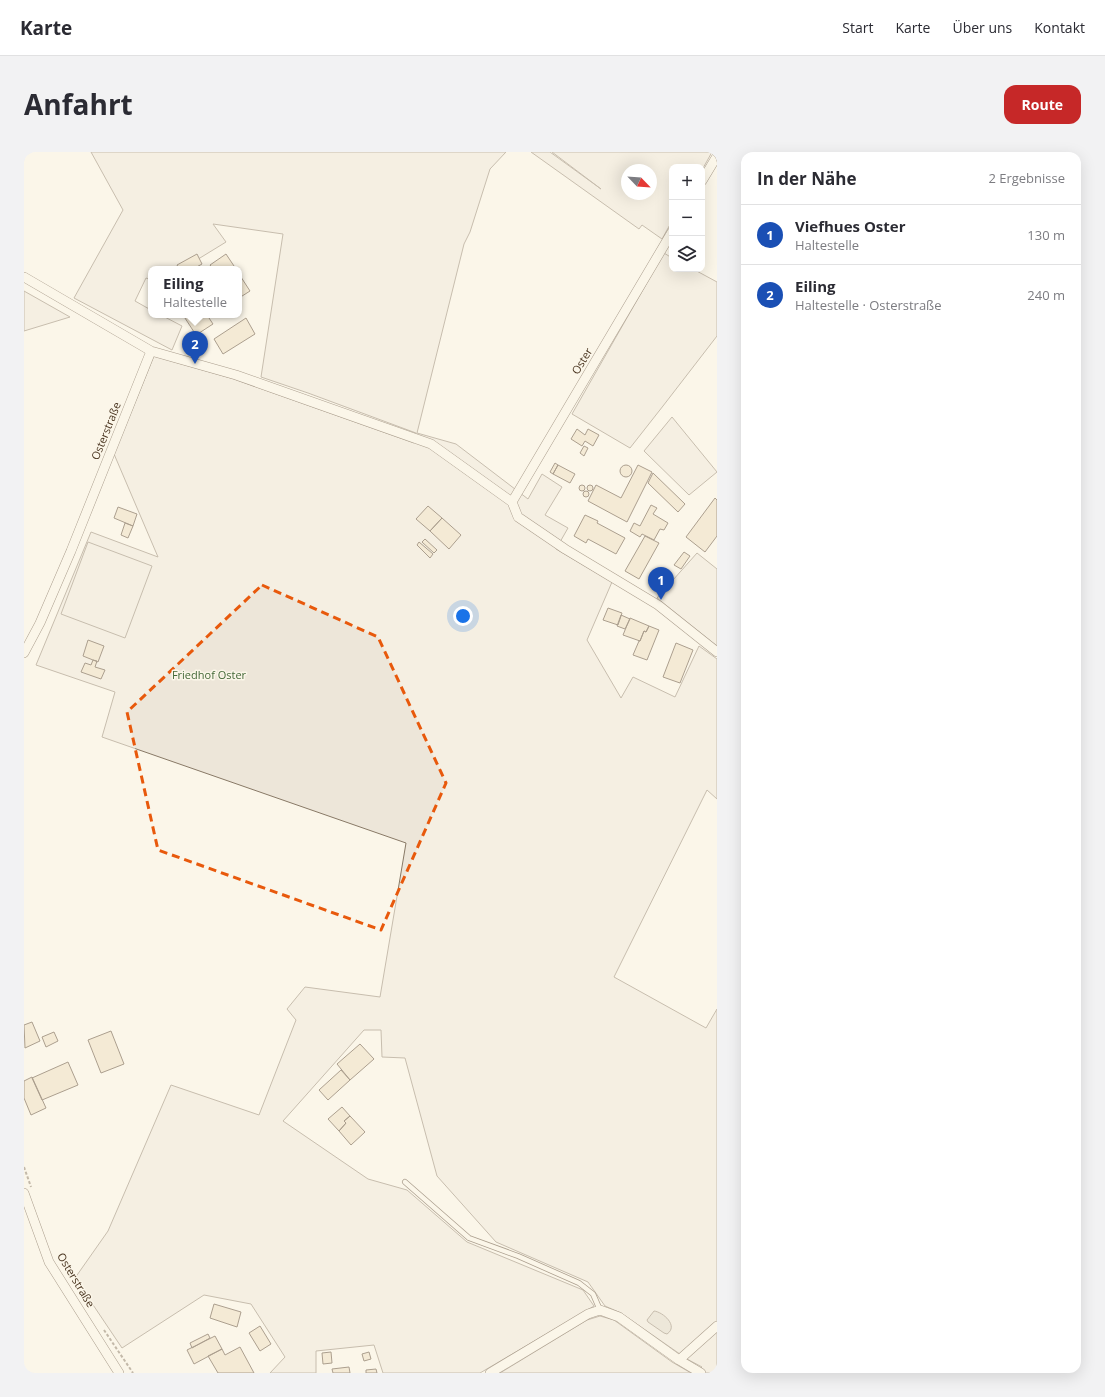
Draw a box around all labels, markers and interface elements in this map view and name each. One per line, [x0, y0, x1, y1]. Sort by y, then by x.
text: Karte [20, 15, 72, 41]
text: Start [842, 18, 874, 37]
text: Karte [896, 18, 930, 37]
text: Über uns [952, 18, 1012, 37]
text: Kontakt [1034, 18, 1085, 37]
text: Anfahrt [24, 85, 133, 123]
button: Route [1004, 85, 1081, 124]
north arrow [621, 164, 657, 200]
map controls [669, 164, 705, 272]
button: + [669, 164, 705, 200]
text: In der Nähe [757, 167, 856, 190]
text: 2 Ergebnisse [988, 169, 1065, 187]
button: − [669, 200, 705, 236]
text: Viefhues Oster [795, 216, 906, 236]
text: 1 [766, 226, 774, 244]
text: 130 m [1027, 226, 1065, 244]
button: layers [669, 236, 705, 272]
text: Haltestelle [795, 236, 859, 254]
popup [148, 266, 242, 318]
text: Eiling [163, 273, 203, 293]
text: Eiling [795, 276, 835, 296]
text: 2 [766, 286, 774, 304]
text: 240 m [1027, 286, 1065, 304]
text: Haltestelle [163, 293, 227, 311]
text: Haltestelle · Osterstraße [795, 296, 942, 314]
pin: 2 [182, 331, 208, 364]
street label: Oster [568, 344, 596, 377]
street label: Osterstraße [87, 400, 124, 462]
pin: 1 [648, 567, 674, 600]
your location [453, 606, 473, 626]
park label: Friedhof Oster [172, 667, 247, 682]
street label: Osterstraße [54, 1250, 99, 1310]

